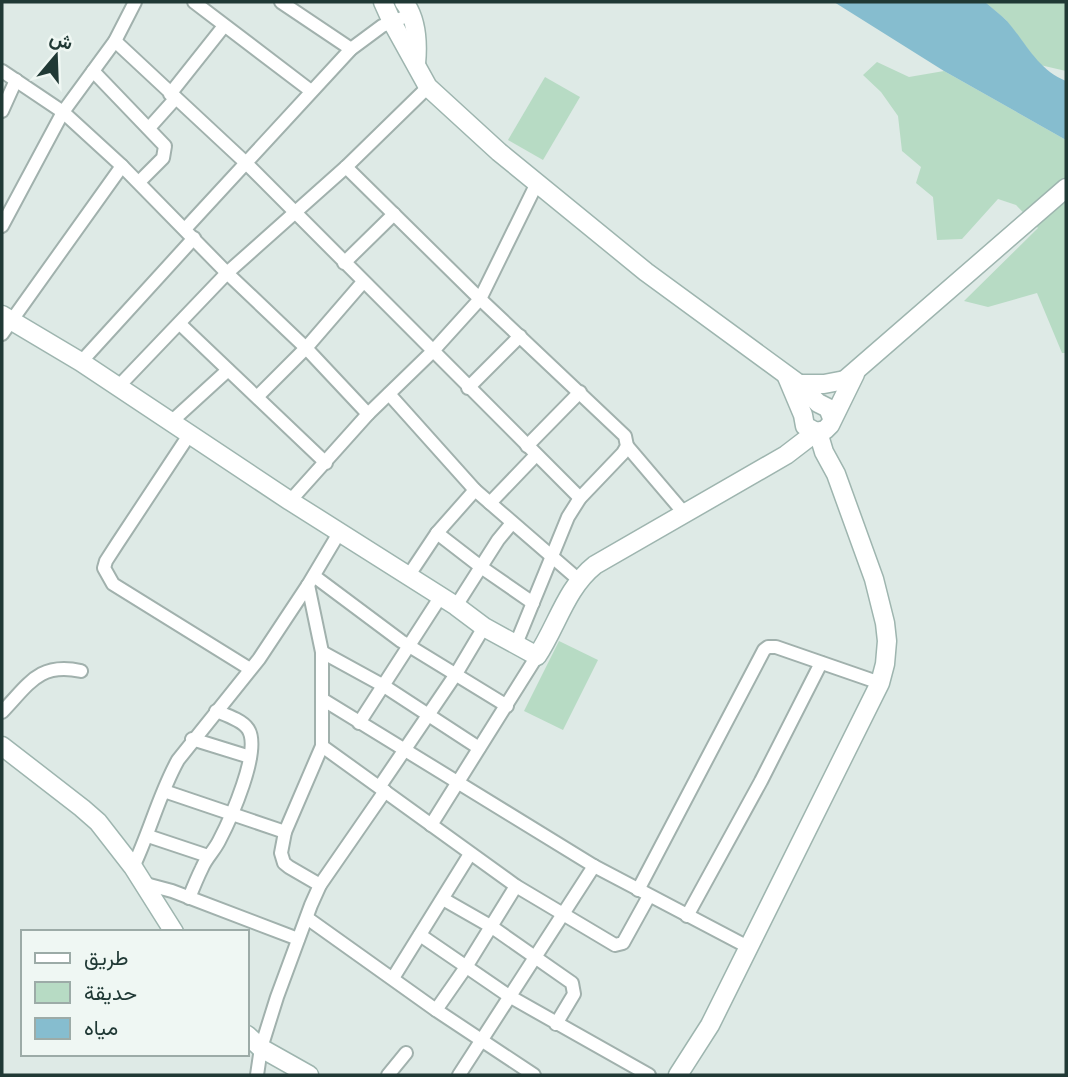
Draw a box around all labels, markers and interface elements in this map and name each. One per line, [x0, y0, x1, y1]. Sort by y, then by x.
north arrow [21, 21, 91, 91]
text: ش [46, 27, 76, 57]
legend [21, 930, 248, 1056]
text: طريق [84, 946, 129, 973]
text: حديقة [84, 981, 137, 1008]
text: مياه [84, 1016, 118, 1043]

